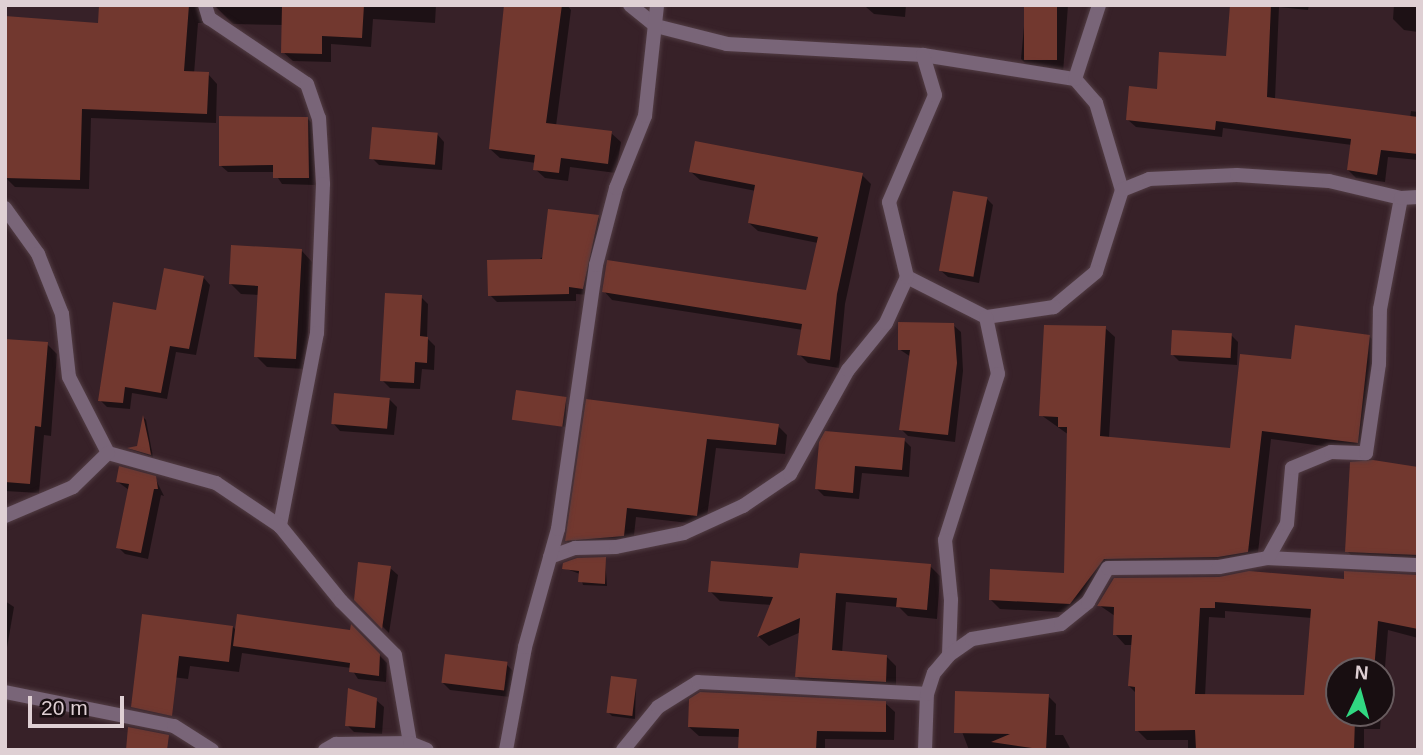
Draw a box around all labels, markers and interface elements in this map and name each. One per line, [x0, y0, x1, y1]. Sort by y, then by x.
north arrow [1325, 657, 1395, 727]
text: N [1354, 662, 1369, 684]
scale bar [32, 682, 128, 726]
text: 20 m [41, 696, 88, 719]

